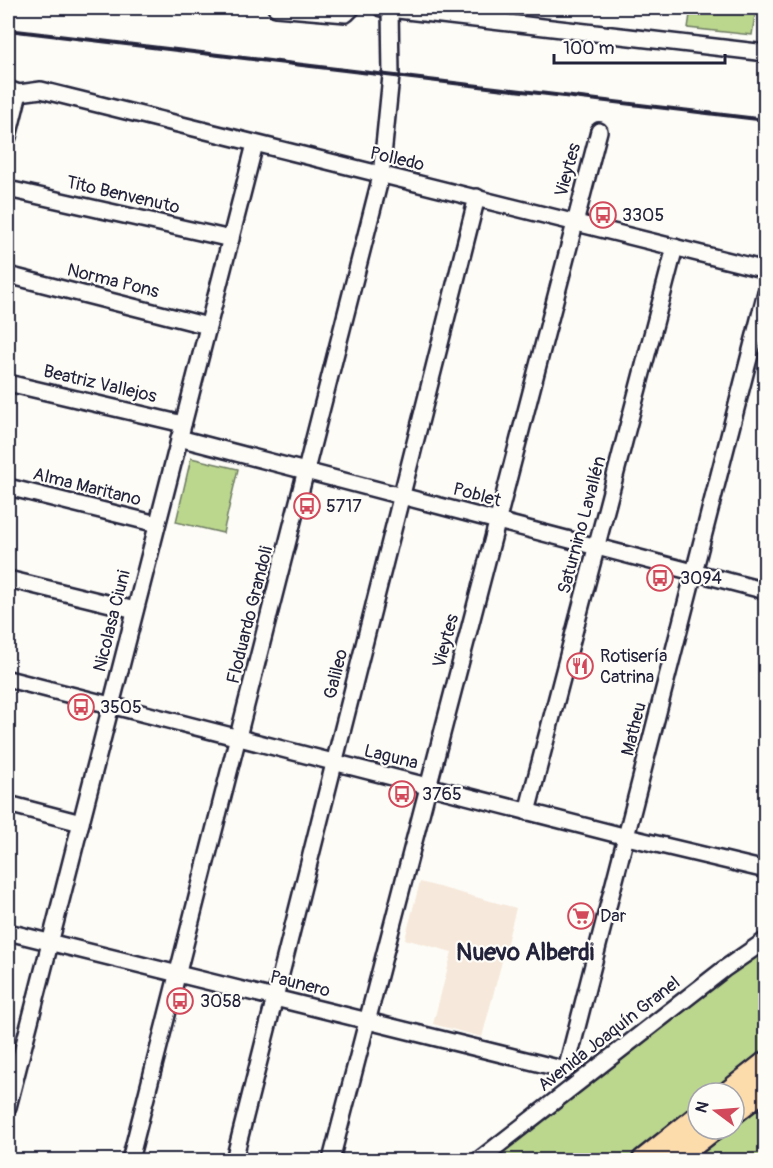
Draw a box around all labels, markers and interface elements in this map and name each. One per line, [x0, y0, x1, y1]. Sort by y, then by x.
scale bar [554, 27, 725, 65]
text: 100 m [563, 37, 615, 60]
street label: Vieytes [550, 141, 586, 199]
street label: Polledo [368, 142, 427, 176]
street label: Tito Benvenuto [64, 171, 182, 219]
bus stop icon: 3305 [588, 200, 618, 230]
place label: 3305 [622, 204, 664, 227]
street label: Norma Pons [65, 258, 161, 304]
street label: Beatriz Vallejos [41, 360, 159, 408]
street label: Saturnino Lavallén [553, 454, 611, 596]
street label: Alma Maritano [31, 462, 144, 512]
street label: Poblet [450, 478, 504, 513]
bus stop icon: 5717 [292, 491, 322, 521]
place label: 5717 [326, 495, 362, 518]
street label: Floduardo Grandoli [222, 544, 278, 686]
bus stop icon: 3094 [645, 563, 675, 593]
place label: 3094 [680, 567, 723, 590]
street label: Nicolasa Ciuni [88, 568, 136, 674]
street label: Vieytes [428, 612, 464, 670]
place label: Rotisería Catrina [600, 645, 667, 689]
street label: Galileo [319, 646, 353, 701]
restaurant icon: Rotisería Catrina [565, 651, 595, 681]
bus stop icon: 3505 [66, 692, 96, 722]
place label: 3505 [100, 696, 142, 719]
street label: Matheu [616, 700, 652, 758]
street label: Laguna [361, 739, 421, 775]
bus stop icon: 3765 [387, 779, 417, 809]
place label: 3765 [422, 783, 462, 806]
supermarket icon: Dar [566, 901, 596, 931]
place label: Dar [600, 905, 627, 928]
district label: Nuevo Alberdi [456, 938, 594, 967]
street label: Paunero [268, 965, 333, 1003]
street label: Avenida Joaquín Granel [533, 971, 685, 1097]
bus stop icon: 3058 [165, 986, 195, 1016]
place label: 3058 [200, 990, 241, 1013]
north arrow [686, 1081, 746, 1141]
text: N [691, 1099, 714, 1115]

